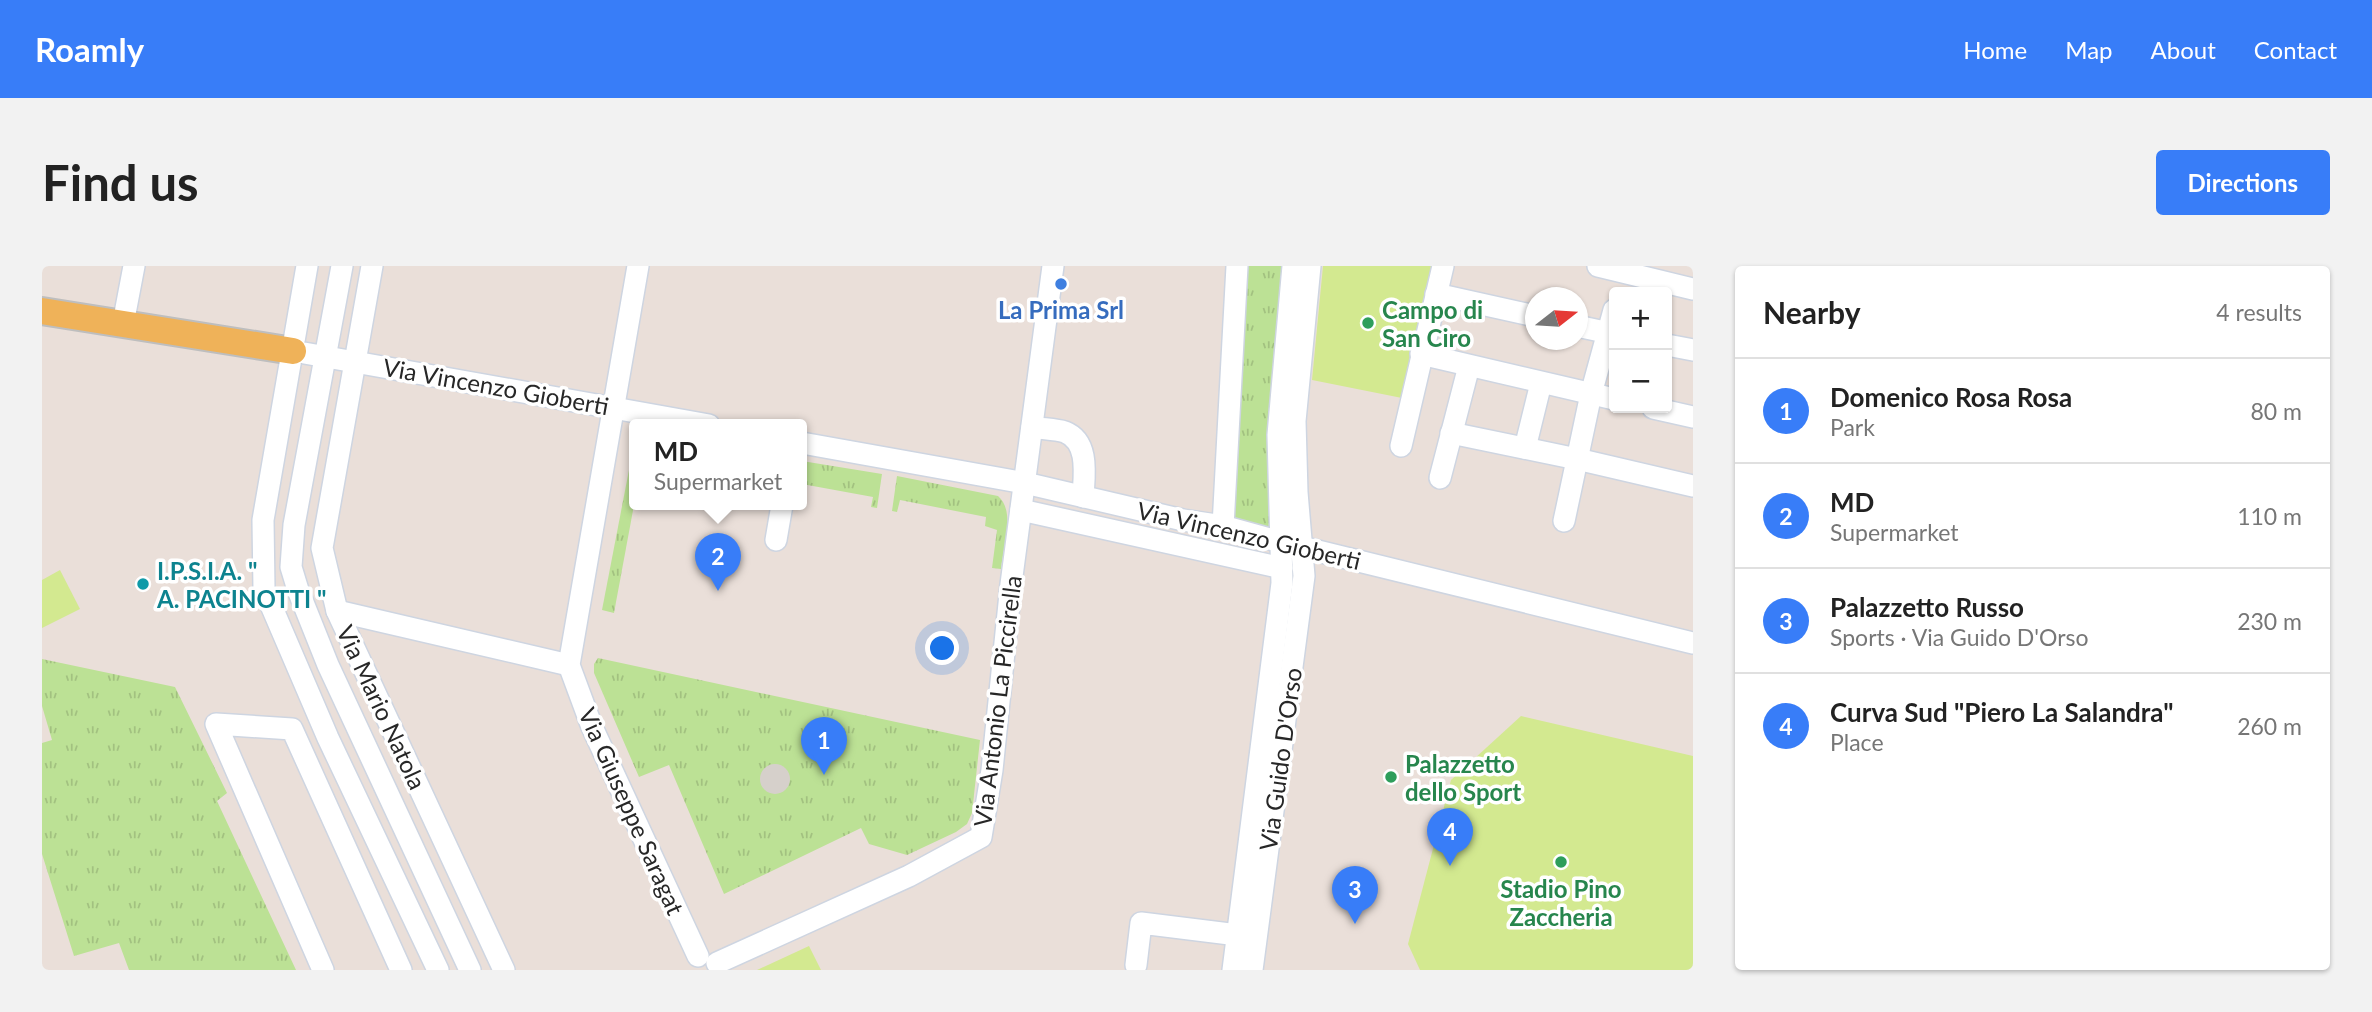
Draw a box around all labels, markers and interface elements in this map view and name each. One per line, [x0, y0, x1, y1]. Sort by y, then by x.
text: Roamly [35, 29, 144, 69]
text: Home [1963, 35, 2027, 64]
text: Map [2065, 35, 2113, 64]
text: About [2151, 35, 2216, 64]
text: Contact [2254, 35, 2337, 64]
button: Directions [2156, 150, 2330, 215]
text: Find us [42, 153, 199, 211]
marker: La Prima Srl [1053, 276, 1069, 292]
north arrow [1525, 287, 1588, 350]
map controls [1609, 287, 1672, 413]
button: + [1609, 287, 1672, 350]
text: Nearby [1763, 294, 1861, 330]
place label: La Prima Srl [998, 295, 1124, 324]
place label: Campo di San Ciro [1382, 295, 1483, 352]
text: 4 results [2216, 298, 2302, 326]
marker: Campo di San Ciro [1360, 315, 1376, 331]
button: − [1609, 350, 1672, 413]
street label: Via Vincenzo Gioberti [381, 352, 611, 420]
text: Domenico Rosa Rosa [1830, 381, 2072, 413]
text: 1 [1779, 397, 1793, 425]
text: 80 m [2251, 397, 2302, 425]
text: Park [1830, 413, 1875, 441]
popup [629, 419, 807, 510]
text: MD [654, 435, 698, 467]
text: Supermarket [654, 467, 782, 495]
text: MD [1830, 486, 1874, 518]
street label: Via Vincenzo Gioberti [1134, 495, 1364, 575]
text: 2 [1779, 502, 1793, 530]
text: 110 m [2237, 502, 2302, 530]
text: Supermarket [1830, 518, 1959, 546]
pin: 2 [695, 533, 741, 591]
place label: I.P.S.I.A. " A. PACINOTTI " [156, 556, 327, 613]
street label: Via Antonio La Piccirella [967, 574, 1027, 828]
marker: I.P.S.I.A. " A. PACINOTTI " [135, 576, 151, 592]
text: Palazzetto Russo [1830, 591, 2024, 623]
text: 3 [1779, 607, 1793, 635]
text: 230 m [2237, 607, 2302, 635]
street label: Via Mario Natola [331, 620, 433, 794]
text: Sports · Via Guido D'Orso [1830, 623, 2089, 651]
your location [925, 631, 959, 665]
street label: Via Guido D'Orso [1253, 666, 1307, 852]
text: Curva Sud "Piero La Salandra" [1830, 696, 2173, 728]
street label: Via Giuseppe Saragat [573, 703, 691, 919]
text: 4 [1779, 712, 1793, 740]
text: 260 m [2237, 712, 2302, 740]
pin: 1 [801, 717, 847, 775]
text: Place [1830, 728, 1884, 756]
place label: Palazzetto dello Sport [1405, 749, 1521, 806]
marker: Palazzetto dello Sport [1383, 769, 1399, 785]
pin: 4 [1427, 808, 1473, 866]
marker: Stadio Pino Zaccheria [1553, 854, 1569, 870]
pin: 3 [1332, 866, 1378, 924]
place label: Stadio Pino Zaccheria [1500, 874, 1622, 931]

